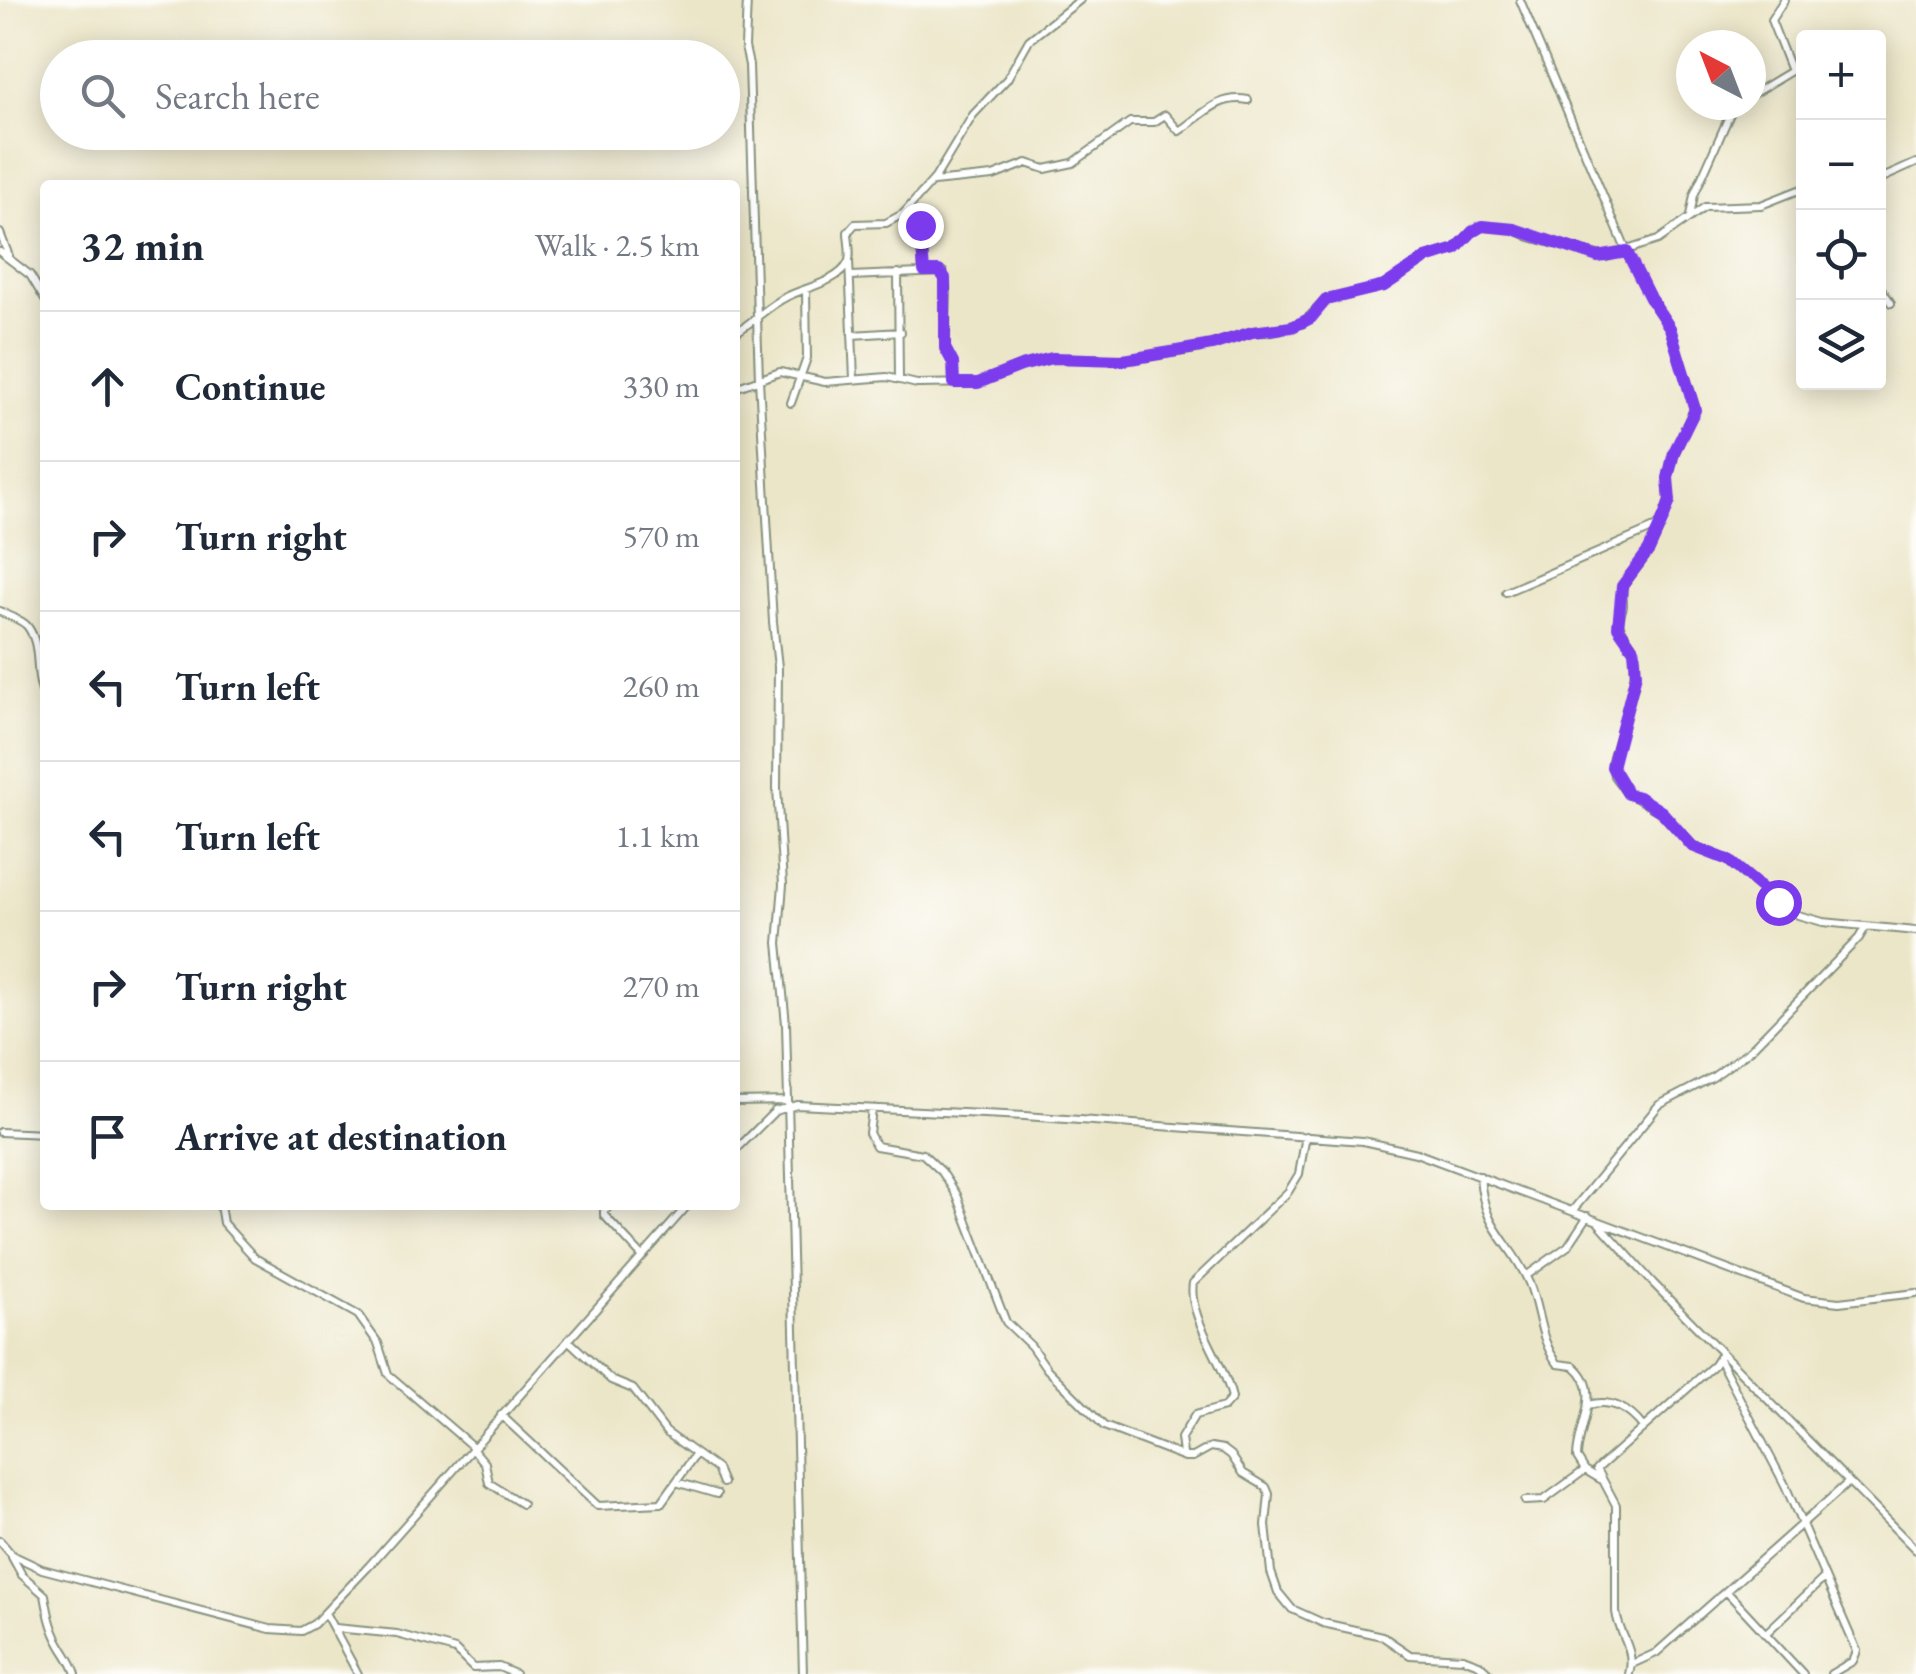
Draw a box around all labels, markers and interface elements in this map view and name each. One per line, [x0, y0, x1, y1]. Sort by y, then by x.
north arrow [1676, 30, 1766, 120]
map controls [1796, 30, 1886, 390]
button: + [1796, 30, 1886, 120]
search box [40, 40, 740, 150]
icon: search [75, 68, 130, 123]
text: Search here [155, 71, 320, 120]
button: − [1796, 120, 1886, 210]
route end [898, 203, 944, 249]
button: locate [1796, 210, 1886, 300]
text: 32 min [80, 218, 204, 273]
text: Walk · 2.5 km [535, 224, 700, 266]
button: layers [1796, 300, 1886, 390]
icon: ahead [80, 359, 135, 414]
text: Continue [175, 362, 326, 411]
text: 330 m [623, 365, 700, 407]
icon: right [80, 509, 135, 564]
text: Turn right [175, 512, 347, 561]
text: 570 m [623, 515, 700, 557]
icon: left [80, 659, 135, 714]
text: Turn left [175, 662, 320, 711]
text: 260 m [623, 665, 700, 707]
icon: left [80, 809, 135, 864]
text: Turn left [175, 812, 320, 861]
text: 1.1 km [616, 815, 700, 857]
route start [1756, 880, 1802, 926]
icon: right [80, 959, 135, 1014]
text: Turn right [175, 962, 347, 1011]
text: 270 m [623, 965, 700, 1007]
icon: arrive [80, 1109, 135, 1164]
text: Arrive at destination [175, 1112, 507, 1161]

